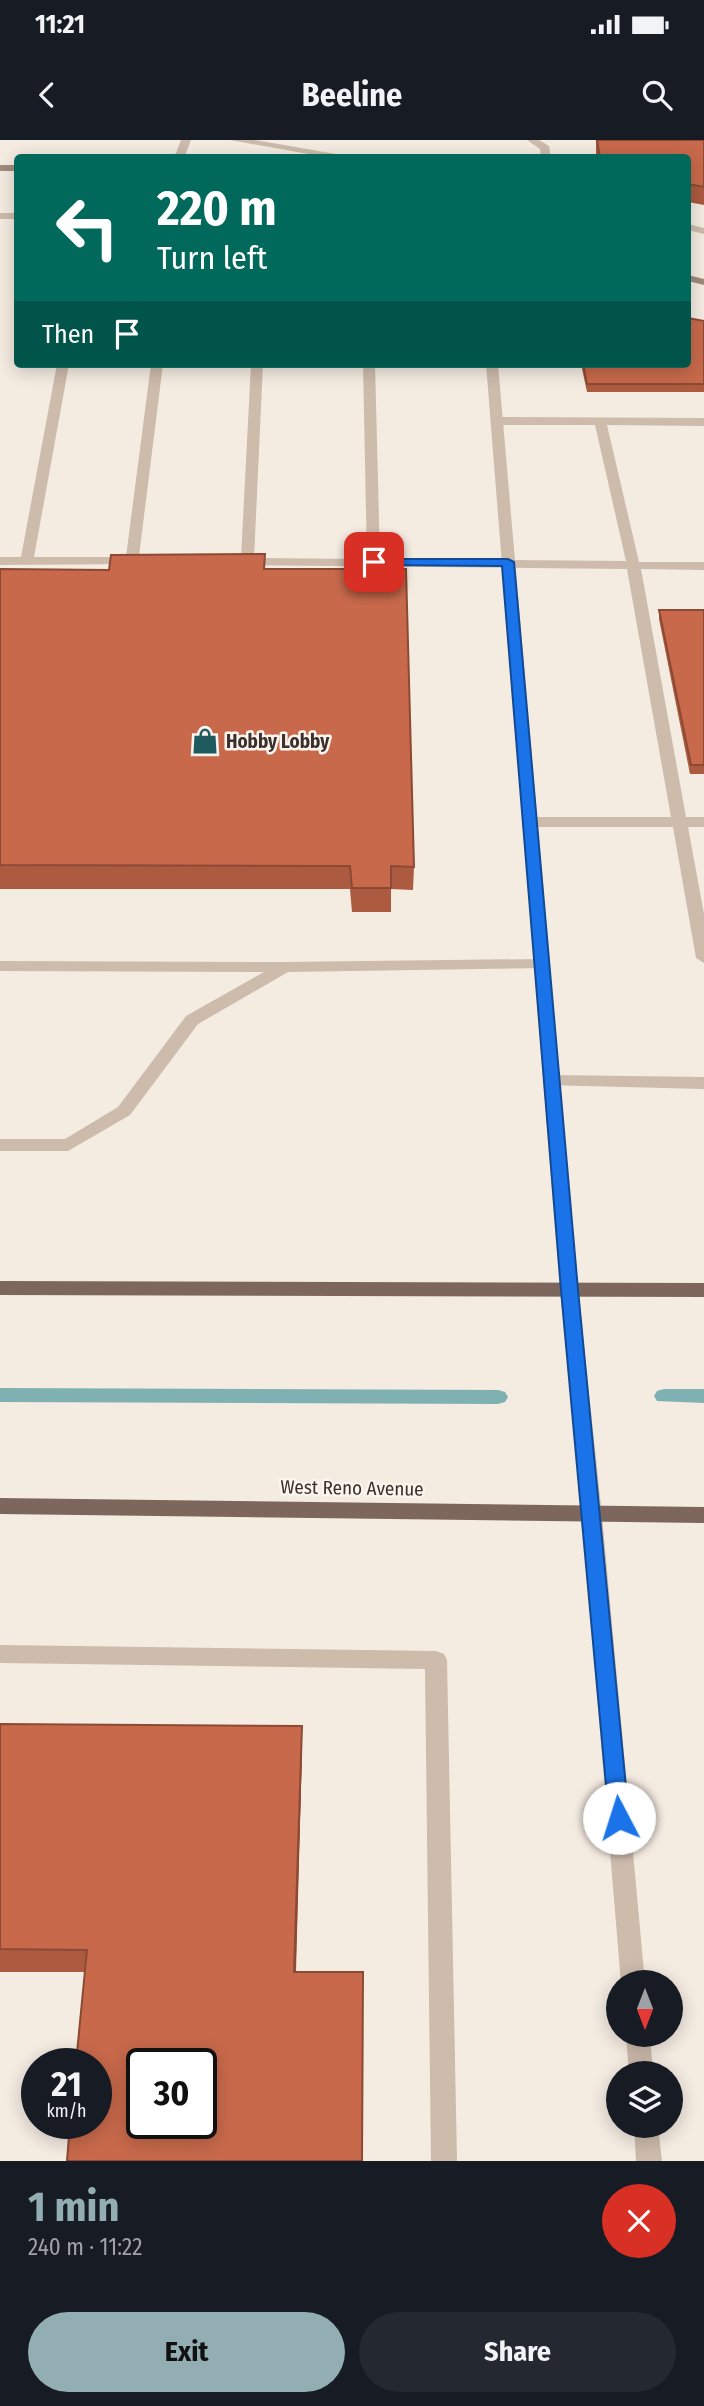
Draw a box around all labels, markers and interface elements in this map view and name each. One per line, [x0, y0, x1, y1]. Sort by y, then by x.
text: 11:21 [35, 9, 85, 40]
icon: back [28, 76, 66, 114]
text: Beeline [302, 76, 402, 114]
icon: search [638, 76, 676, 114]
text: 220 m [157, 179, 277, 238]
icon: left [42, 182, 133, 273]
text: Turn left [157, 239, 267, 277]
icon: arrive [108, 315, 146, 353]
text: Then [42, 319, 94, 350]
pin [344, 532, 404, 592]
icon: arrive [355, 543, 393, 581]
shop icon: Hobby Lobby [190, 726, 220, 756]
place label: Hobby Lobby [226, 730, 330, 753]
street label: West Reno Avenue [280, 1475, 424, 1501]
position arrow [582, 1781, 656, 1855]
north arrow [606, 1970, 682, 2048]
map controls [606, 1970, 683, 2138]
speed limit sign: 30 [126, 2048, 217, 2139]
button: layers [606, 2061, 683, 2138]
text: 21 [51, 2063, 82, 2105]
text: km/h [46, 2100, 87, 2122]
text: 1 min [28, 2182, 119, 2232]
button: close [602, 2184, 676, 2258]
text: 240 m · 11:22 [28, 2233, 142, 2261]
button: Exit [28, 2312, 345, 2392]
button: Share [359, 2312, 676, 2392]

